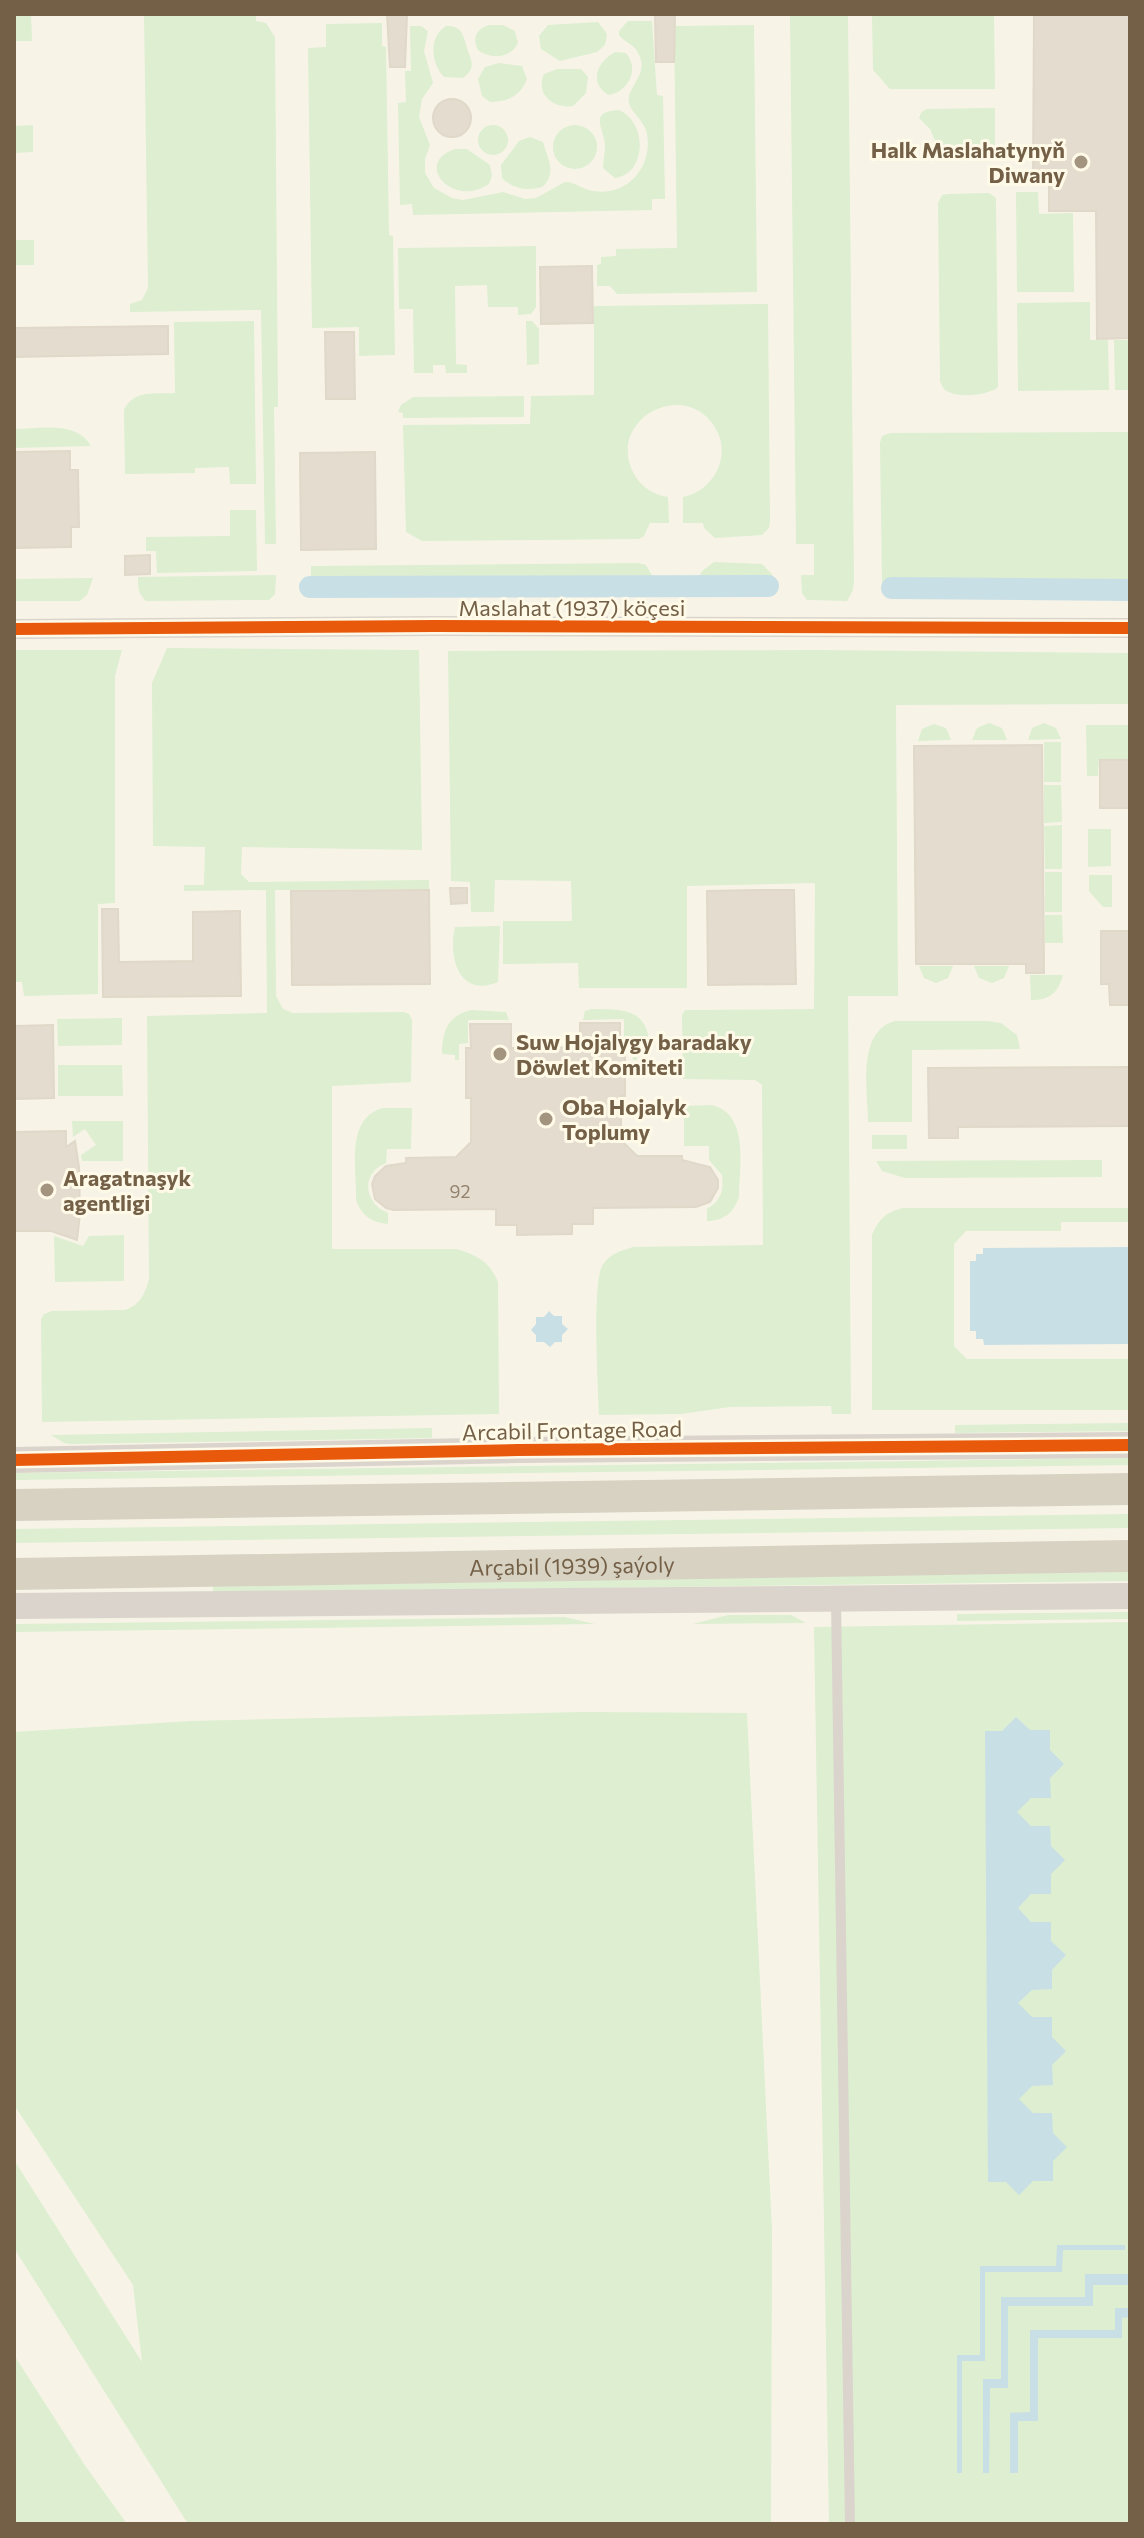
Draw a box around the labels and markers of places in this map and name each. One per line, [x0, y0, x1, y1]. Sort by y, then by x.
place label: Halk Maslahatynyň Diwany [871, 136, 1065, 188]
marker: Halk Maslahatynyň Diwany [1072, 153, 1090, 171]
place label: Suw Hojalygy baradaky Döwlet Komiteti [516, 1028, 752, 1080]
marker: Suw Hojalygy baradaky Döwlet Komiteti [491, 1045, 509, 1063]
place label: Oba Hojalyk Toplumy [562, 1093, 687, 1145]
marker: Oba Hojalyk Toplumy [537, 1110, 555, 1128]
place label: Aragatnaşyk agentligi [63, 1164, 192, 1216]
marker: Aragatnaşyk agentligi [38, 1181, 56, 1199]

